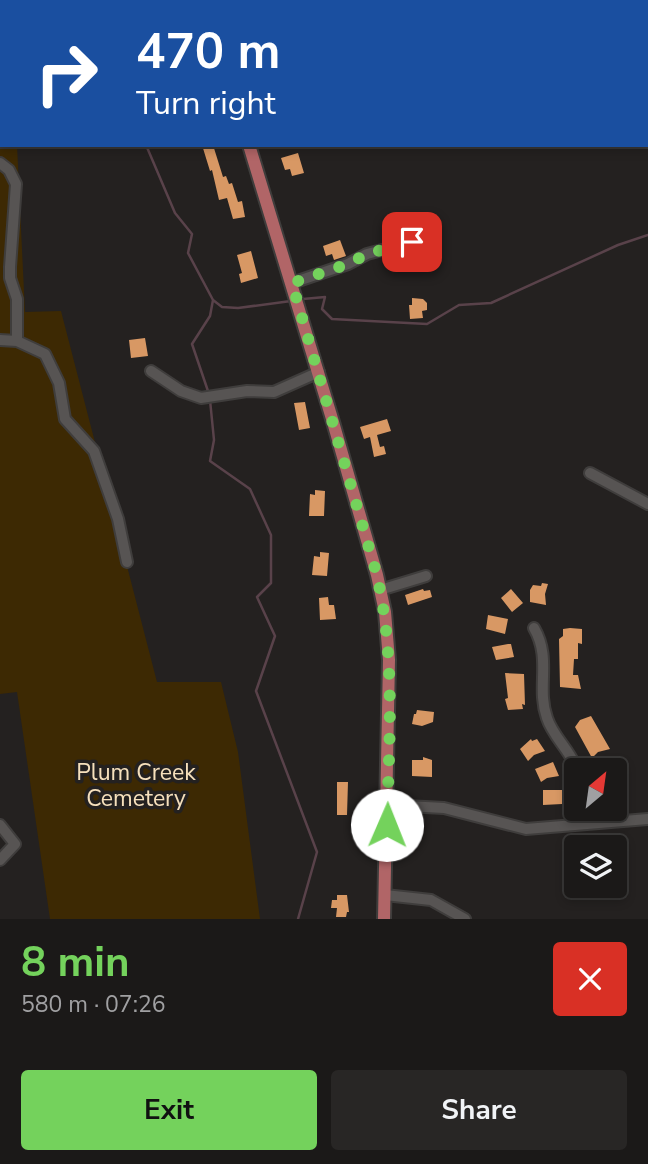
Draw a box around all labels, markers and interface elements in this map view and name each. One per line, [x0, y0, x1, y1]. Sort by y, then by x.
text: 470 m [136, 18, 280, 85]
icon: right [21, 28, 112, 119]
text: Turn right [136, 82, 276, 125]
pin [382, 212, 442, 272]
icon: arrive [393, 223, 431, 261]
park label: Plum Creek Cemetery [76, 757, 196, 814]
north arrow [564, 758, 626, 821]
map controls [564, 758, 627, 898]
position arrow [350, 788, 424, 862]
button: layers [564, 835, 627, 898]
text: 8 min [21, 934, 130, 991]
button: close [553, 942, 627, 1016]
text: 580 m · 07:26 [21, 989, 166, 1020]
button: Exit [21, 1070, 317, 1150]
button: Share [331, 1070, 627, 1150]

